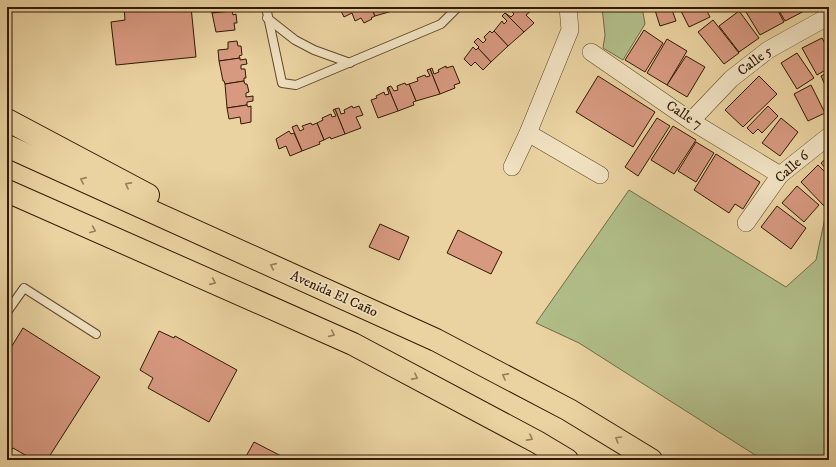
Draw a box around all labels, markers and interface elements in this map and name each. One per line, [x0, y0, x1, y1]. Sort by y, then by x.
street label: Calle 5 [734, 42, 776, 80]
street label: Calle 7 [662, 97, 706, 133]
street label: Calle 6 [771, 147, 813, 187]
one-way arrow [80, 177, 87, 185]
one-way arrow [125, 182, 133, 189]
one-way arrow [89, 225, 97, 233]
one-way arrow [270, 263, 278, 271]
street label: Avenida El Caño [287, 267, 381, 321]
one-way arrow [208, 277, 216, 285]
one-way arrow [328, 330, 335, 338]
one-way arrow [411, 372, 419, 380]
one-way arrow [502, 373, 509, 381]
one-way arrow [526, 434, 533, 441]
one-way arrow [615, 437, 622, 444]

